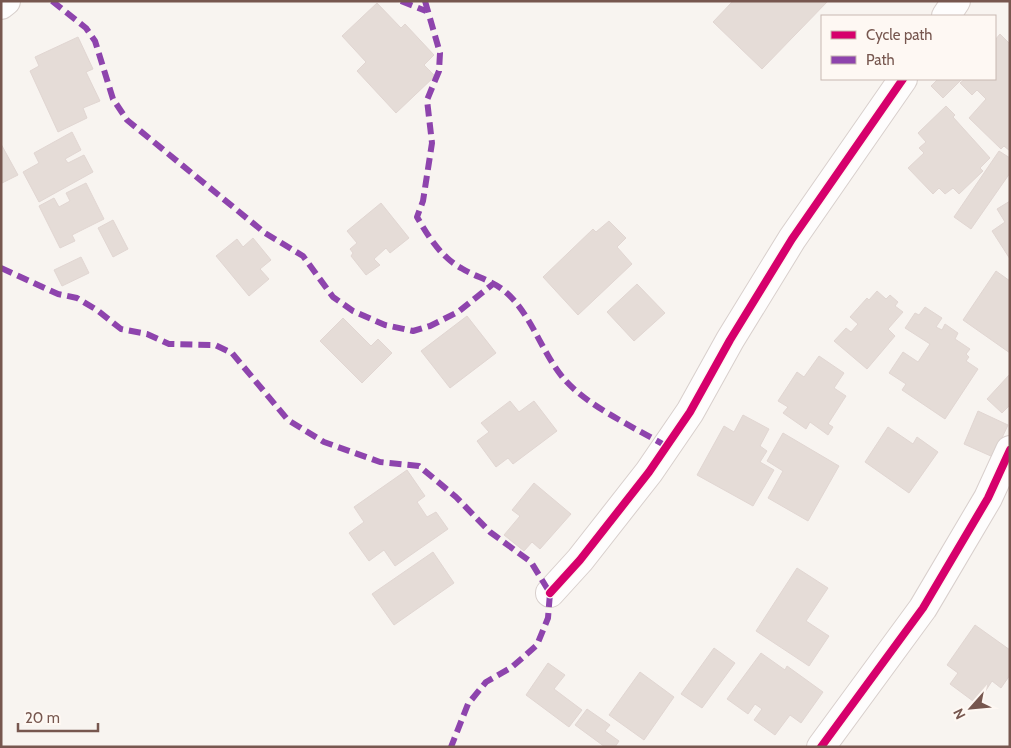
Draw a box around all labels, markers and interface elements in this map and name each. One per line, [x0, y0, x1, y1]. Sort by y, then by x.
legend [821, 15, 996, 80]
text: Cycle path [866, 26, 932, 44]
text: Path [866, 51, 895, 69]
north arrow [946, 683, 996, 733]
scale bar [18, 700, 98, 732]
text: N [949, 705, 970, 722]
text: 20 m [25, 709, 60, 727]

